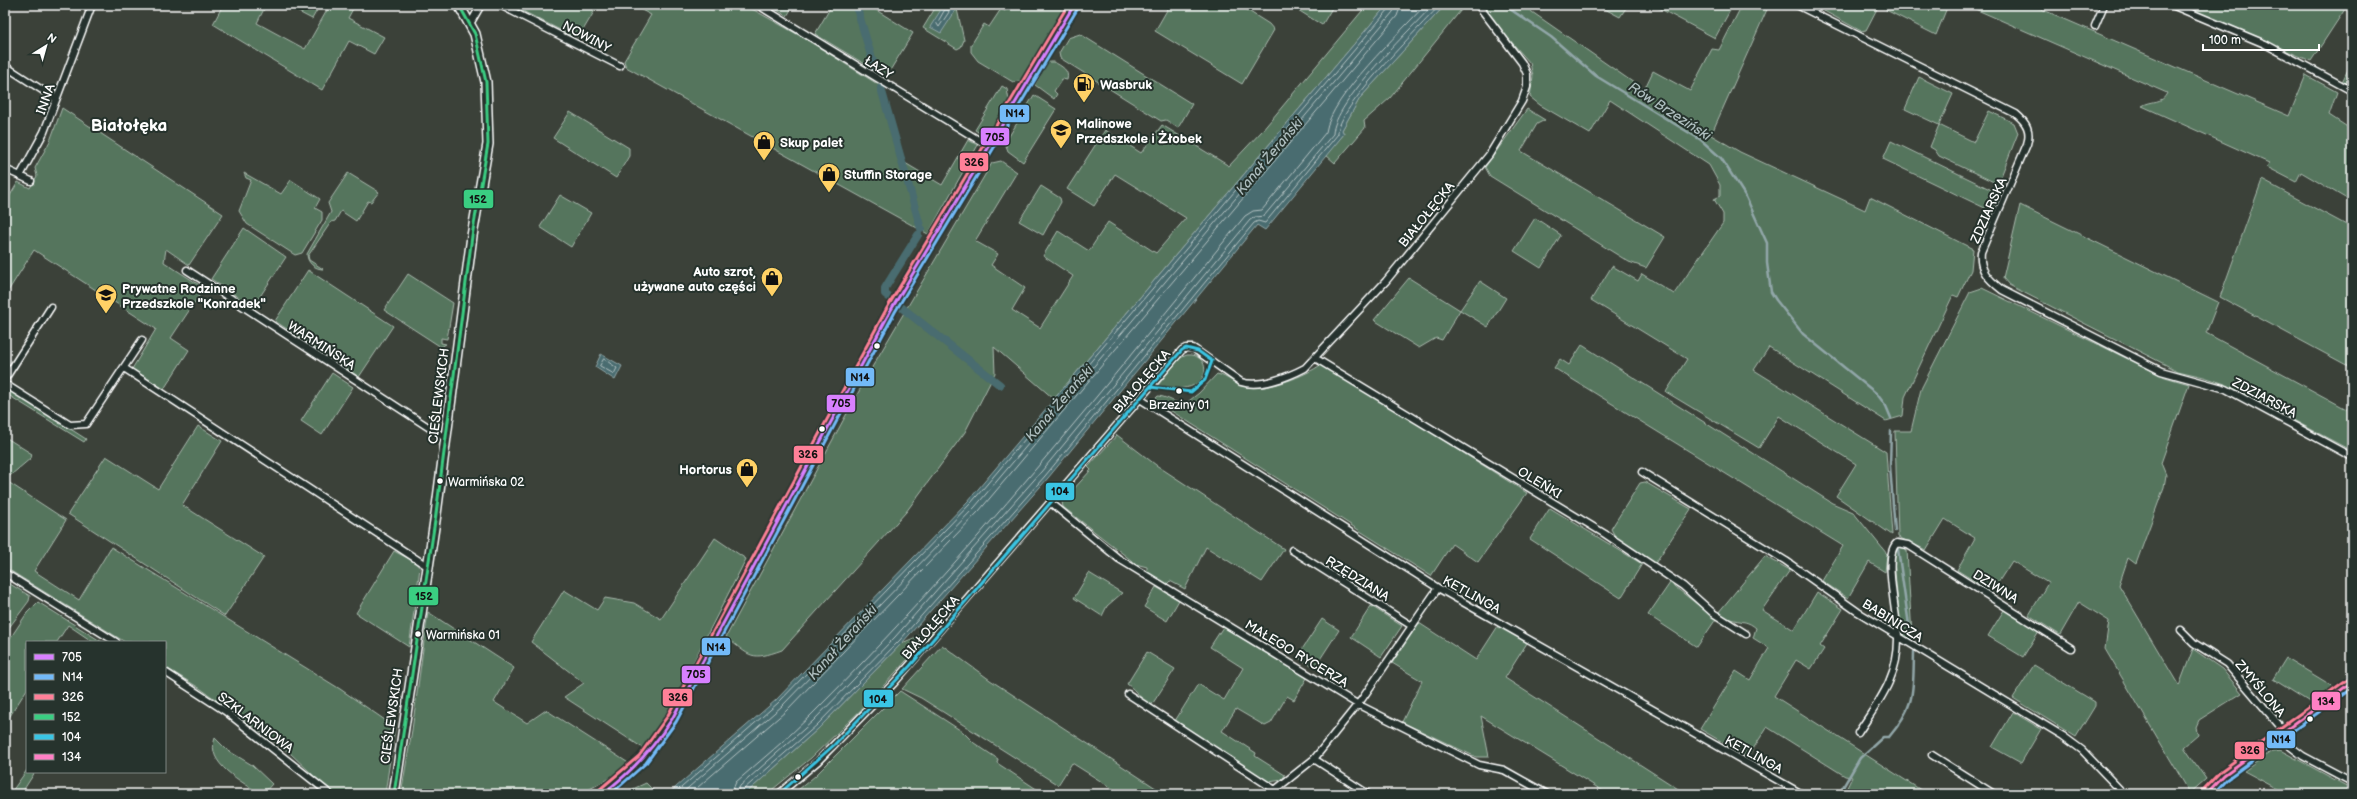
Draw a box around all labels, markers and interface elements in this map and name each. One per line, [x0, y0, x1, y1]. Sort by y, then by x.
street label: NOWINY [560, 17, 614, 56]
north arrow [26, 26, 66, 66]
scale bar [2203, 26, 2319, 52]
text: N [45, 31, 59, 46]
text: 100 m [2209, 33, 2241, 48]
street label: ŁAZY [861, 53, 896, 83]
fuel station icon: Wasbruk [1071, 71, 1097, 104]
place label: Wasbruk [1100, 77, 1152, 93]
water label: Rów Brzeziński [1625, 78, 1715, 145]
street label: INNA [33, 82, 59, 117]
line badge: N14 [999, 104, 1030, 123]
text: N14 [1005, 107, 1025, 120]
water label: Kanał Żerański [1232, 113, 1307, 198]
district label: Białołęka [91, 116, 167, 136]
place label: Malinowe Przedszkole i Żłobek [1076, 116, 1202, 147]
school or university icon: Malinowe Przedszkole i Żłobek [1048, 117, 1074, 150]
line badge: 705 [980, 127, 1010, 146]
shop icon: Skup palet [751, 129, 777, 162]
text: 705 [985, 131, 1005, 144]
place label: Skup palet [780, 135, 843, 151]
line badge: 326 [959, 152, 989, 172]
text: 326 [964, 156, 984, 169]
shop icon: Stuffin Storage [816, 161, 842, 194]
place label: Stuffin Storage [844, 167, 932, 183]
street label: ZDZIARSKA [1967, 175, 2011, 247]
street label: BIAŁOŁĘCKA [1396, 179, 1458, 251]
line badge: 152 [463, 189, 494, 209]
text: 152 [469, 193, 487, 206]
place label: Auto szrot, używane auto części [634, 264, 756, 295]
shop icon: Auto szrot, używane auto części [759, 265, 785, 298]
place label: Prywatne Rodzinne Przedszkole "Konradek" [122, 281, 266, 312]
school or university icon: Prywatne Rodzinne Przedszkole "Konradek" [93, 282, 119, 315]
street label: WARMIŃSKA [285, 317, 359, 374]
unlabelled marker [872, 341, 882, 351]
street label: BIAŁOŁĘCKA [1110, 346, 1174, 417]
street label: CIEŚLEWSKICH [424, 347, 453, 445]
water label: Kanał Żerański [1021, 361, 1098, 445]
line badge: N14 [845, 367, 875, 387]
text: N14 [850, 371, 870, 384]
street label: ZDZIARSKA [2229, 374, 2299, 421]
marker: Brzeziny 01 [1174, 386, 1184, 396]
line badge: 705 [826, 394, 856, 413]
text: 705 [831, 397, 851, 410]
place label: Brzeziny 01 [1149, 398, 1209, 413]
unlabelled marker [817, 424, 827, 434]
line badge: 326 [793, 445, 824, 464]
text: 326 [798, 448, 818, 461]
shop icon: Hortorus [734, 456, 760, 489]
place label: Hortorus [679, 462, 732, 478]
street label: OLEŃKI [1515, 463, 1565, 502]
place label: Warmińska 02 [448, 475, 524, 490]
marker: Warmińska 02 [435, 476, 445, 486]
line badge: 104 [1045, 482, 1075, 501]
text: 104 [1051, 485, 1069, 498]
street label: RZĘDZIANA [1322, 553, 1392, 605]
street label: DZIWNA [1970, 567, 2021, 607]
street label: KETLINGA [1440, 572, 1503, 617]
line badge: 152 [408, 586, 439, 606]
text: 152 [415, 590, 433, 603]
street label: BIAŁOŁĘCKA [899, 592, 963, 663]
street label: BABINICZA [1859, 596, 1926, 646]
water label: Kanał Żerański [803, 600, 881, 683]
street label: MAŁEGO RYCERZA [1242, 617, 1351, 691]
place label: Warmińska 01 [426, 628, 500, 643]
marker: Warmińska 01 [413, 629, 423, 639]
line badge: N14 [701, 637, 731, 656]
legend [26, 641, 166, 773]
text: N14 [706, 641, 726, 654]
text: 705 [62, 650, 82, 665]
street label: ZMYŚLONA [2231, 656, 2289, 720]
line badge: 705 [681, 665, 711, 684]
street label: CIEŚLEWSKICH [376, 667, 407, 765]
text: 705 [686, 668, 706, 681]
text: N14 [62, 670, 84, 685]
line badge: 326 [662, 688, 693, 707]
street label: SZKLARNIOWA [214, 689, 297, 757]
line badge: 104 [863, 689, 894, 708]
text: 326 [62, 690, 84, 705]
text: 326 [668, 691, 688, 704]
line badge: 134 [2311, 691, 2341, 711]
text: 104 [869, 693, 887, 706]
text: 134 [2317, 695, 2335, 708]
text: 152 [62, 710, 81, 725]
unlabelled marker [2305, 714, 2315, 724]
text: 104 [62, 730, 82, 745]
line badge: N14 [2266, 730, 2296, 749]
street label: KETLINGA [1722, 732, 1785, 777]
text: N14 [2271, 733, 2291, 746]
line badge: 326 [2234, 741, 2265, 760]
text: 326 [2240, 744, 2260, 757]
text: 134 [62, 750, 82, 765]
unlabelled marker [793, 772, 803, 782]

